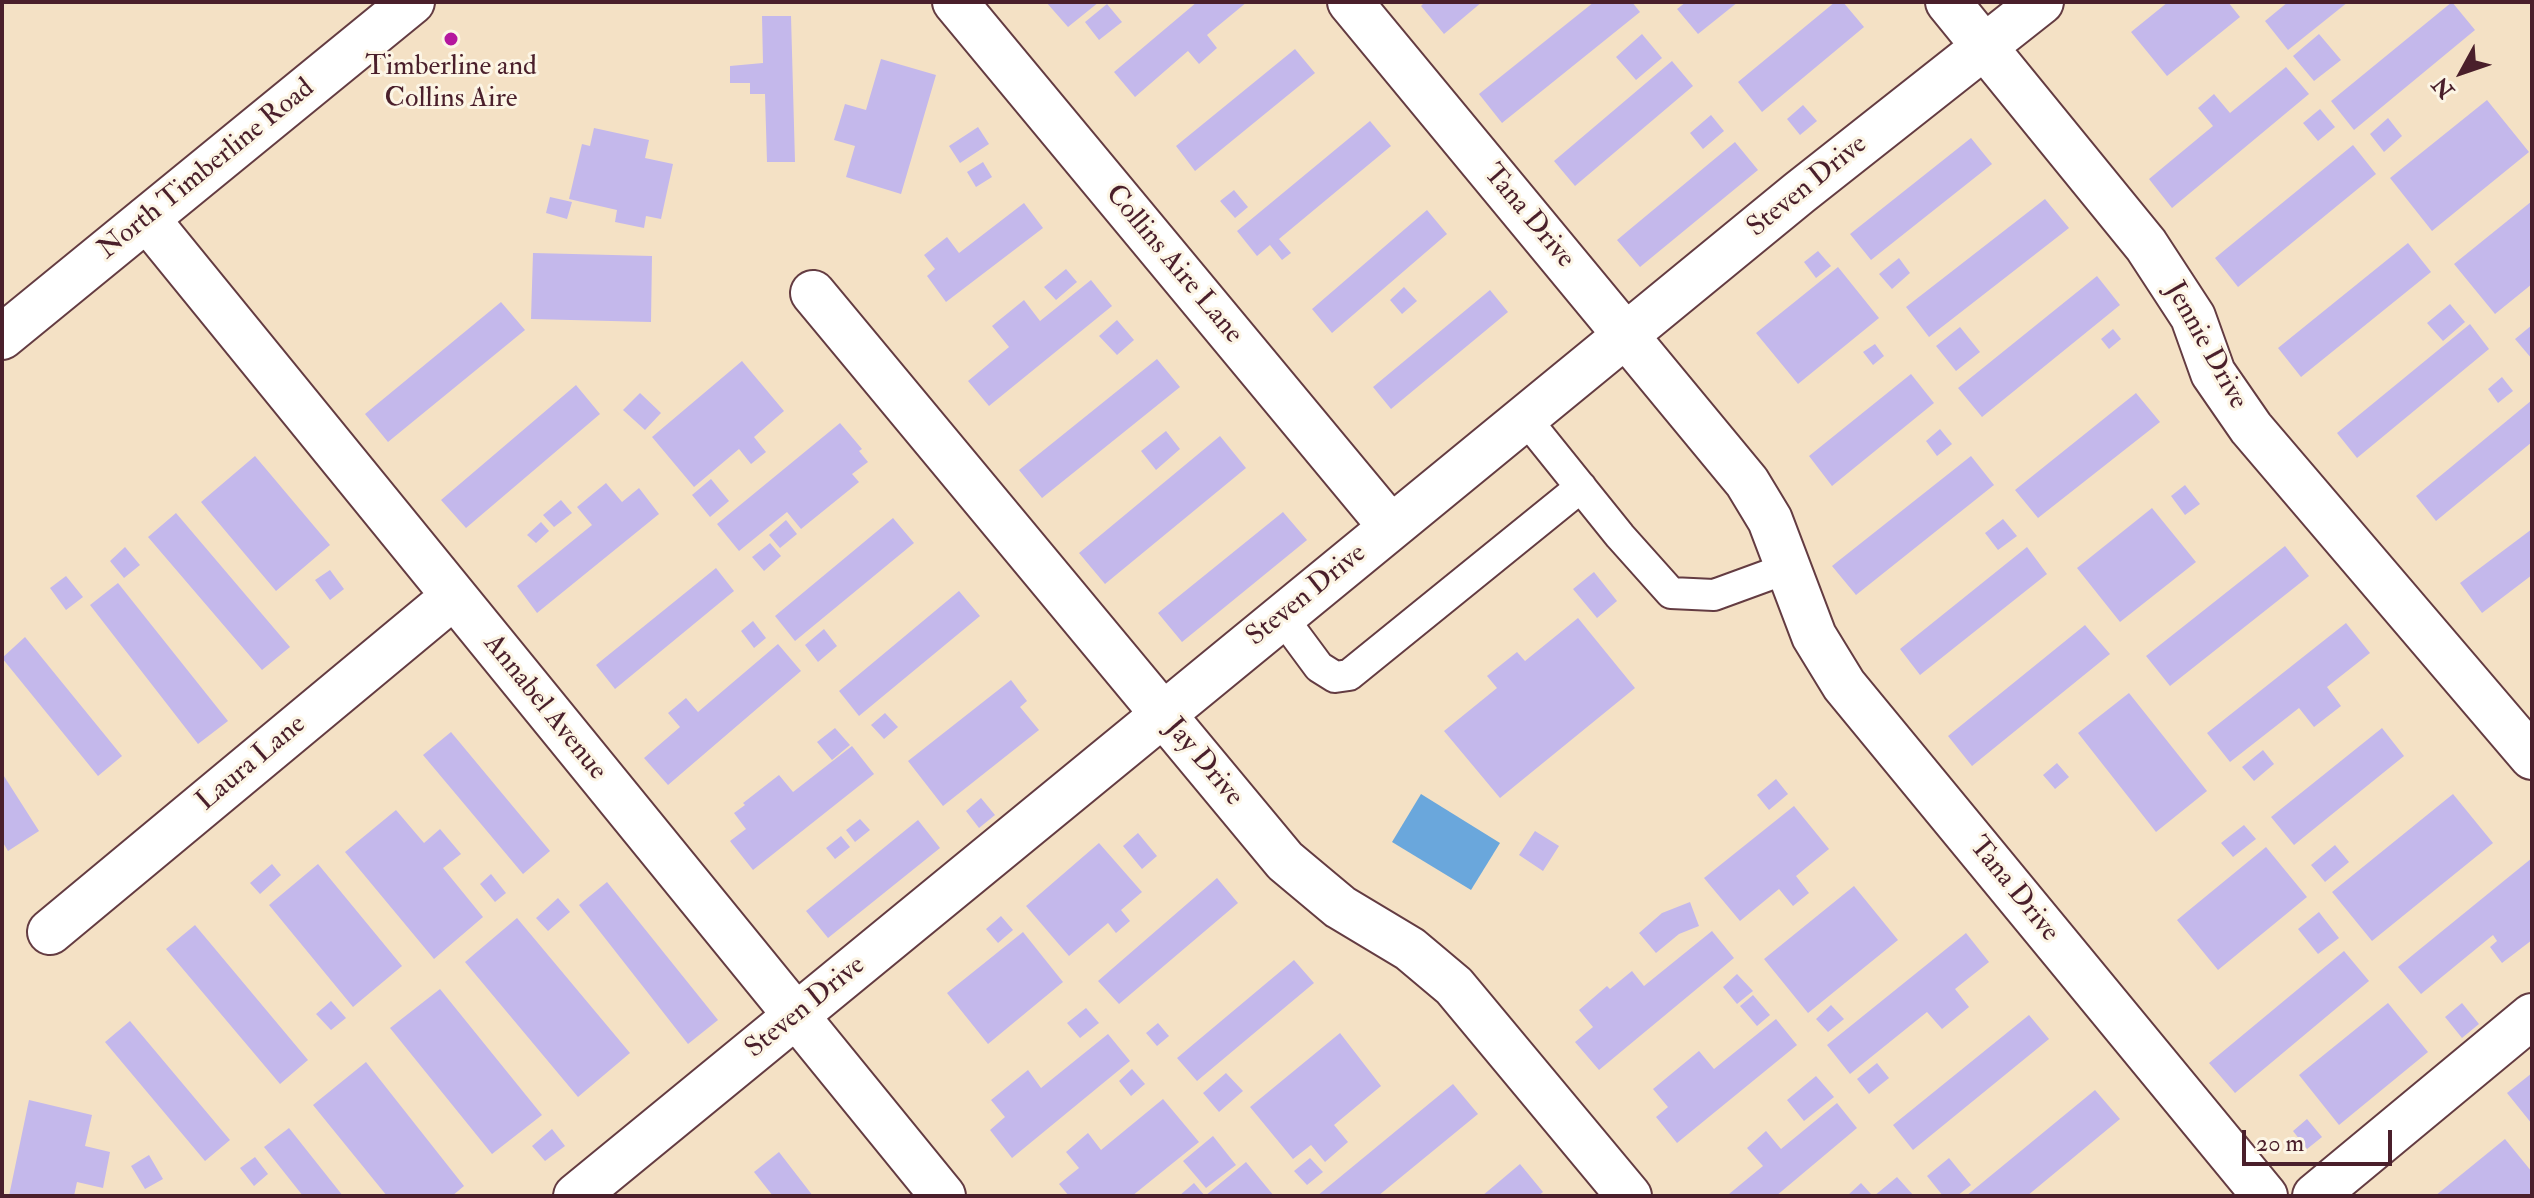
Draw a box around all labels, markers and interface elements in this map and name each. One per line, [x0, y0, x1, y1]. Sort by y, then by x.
marker: Timberline and Collins Aire [442, 30, 460, 48]
north arrow [2422, 32, 2502, 112]
place label: Timberline and Collins Aire [365, 51, 537, 117]
text: N [2427, 71, 2461, 104]
street label: North Timberline Road [92, 72, 322, 268]
street label: Steven Drive [1741, 129, 1875, 245]
street label: Tana Drive [1475, 158, 1581, 276]
street label: Collins Aire Lane [1097, 179, 1249, 351]
street label: Jennie Drive [2156, 276, 2254, 416]
street label: Steven Drive [1240, 538, 1374, 654]
street label: Annabel Avenue [475, 628, 613, 788]
street label: Laura Lane [191, 709, 313, 819]
street label: Jay Drive [1157, 712, 1249, 814]
street label: Tana Drive [1961, 831, 2065, 949]
street label: Steven Drive [739, 950, 873, 1066]
scale bar [2246, 1114, 2396, 1164]
text: 20 m [2256, 1128, 2304, 1159]

